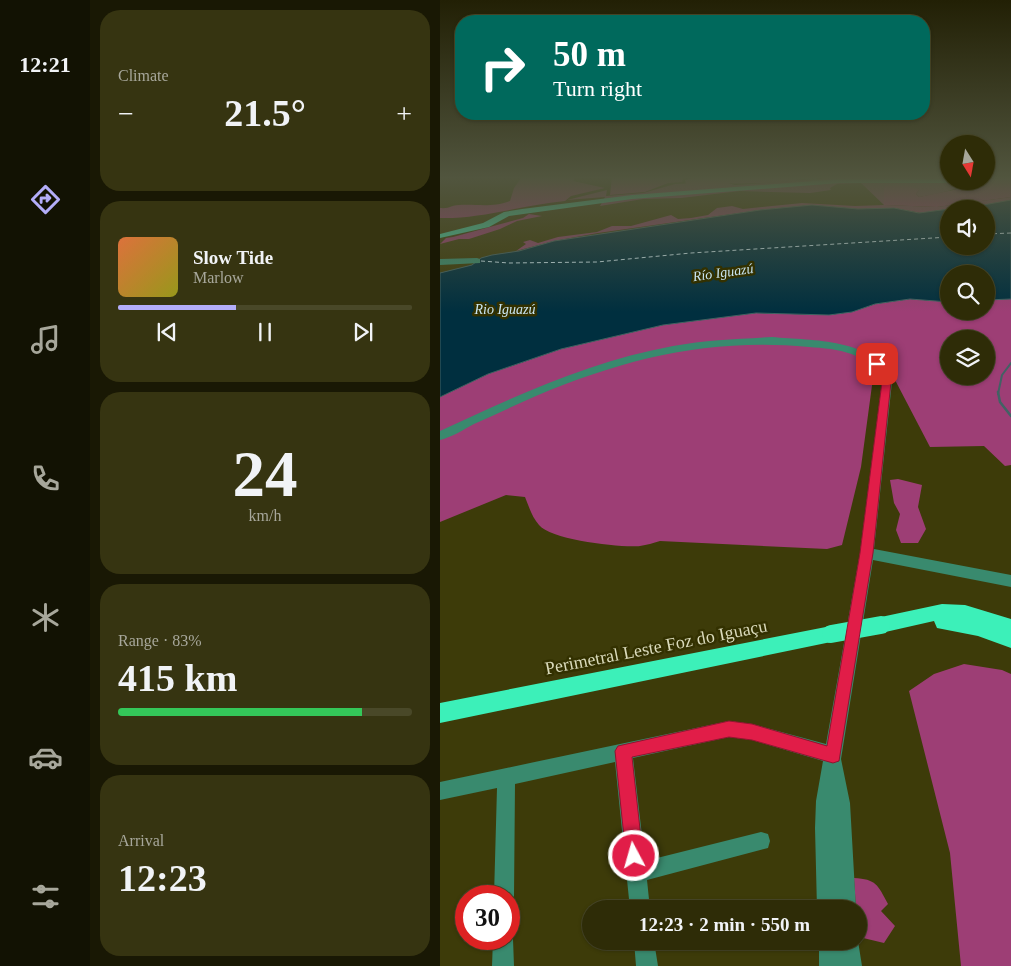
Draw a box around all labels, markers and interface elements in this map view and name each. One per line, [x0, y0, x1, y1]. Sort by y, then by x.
icon: right [470, 35, 535, 100]
text: 50 m [553, 35, 626, 74]
text: 12:21 [19, 52, 71, 77]
text: Climate [118, 67, 169, 84]
text: Turn right [553, 76, 642, 101]
text: 21.5° [224, 92, 306, 134]
text: − [118, 98, 134, 129]
text: + [396, 98, 412, 129]
north arrow [940, 135, 995, 190]
map controls [940, 135, 995, 385]
icon: directions [28, 182, 63, 217]
button: sound [940, 200, 995, 255]
text: Slow Tide [193, 247, 273, 268]
water label: Río Iguazú [691, 261, 754, 284]
button: search [940, 265, 995, 320]
text: Marlow [193, 269, 244, 286]
water label: Rio Iguazú [473, 302, 536, 317]
icon: previous [153, 318, 181, 346]
icon: pause [251, 318, 279, 346]
icon: next [349, 318, 377, 346]
icon: music [28, 322, 63, 357]
button: layers [940, 330, 995, 385]
pin [856, 343, 898, 385]
icon: arrive [863, 350, 891, 378]
text: 24 [233, 438, 298, 510]
icon: phone [28, 461, 63, 496]
text: km/h [249, 507, 281, 524]
icon: climate [28, 600, 63, 635]
street label: Perimetral Leste Foz do Iguaçu [543, 616, 769, 678]
text: Range · 83% [118, 632, 202, 649]
text: 415 km [118, 657, 237, 699]
icon: car [28, 740, 63, 775]
position arrow [607, 829, 659, 881]
text: Arrival [118, 832, 164, 849]
text: 12:23 [118, 857, 207, 899]
icon: filters [28, 879, 63, 914]
speed limit sign: 30 [455, 885, 520, 950]
text: 12:23 · 2 min · 550 m [639, 914, 810, 935]

